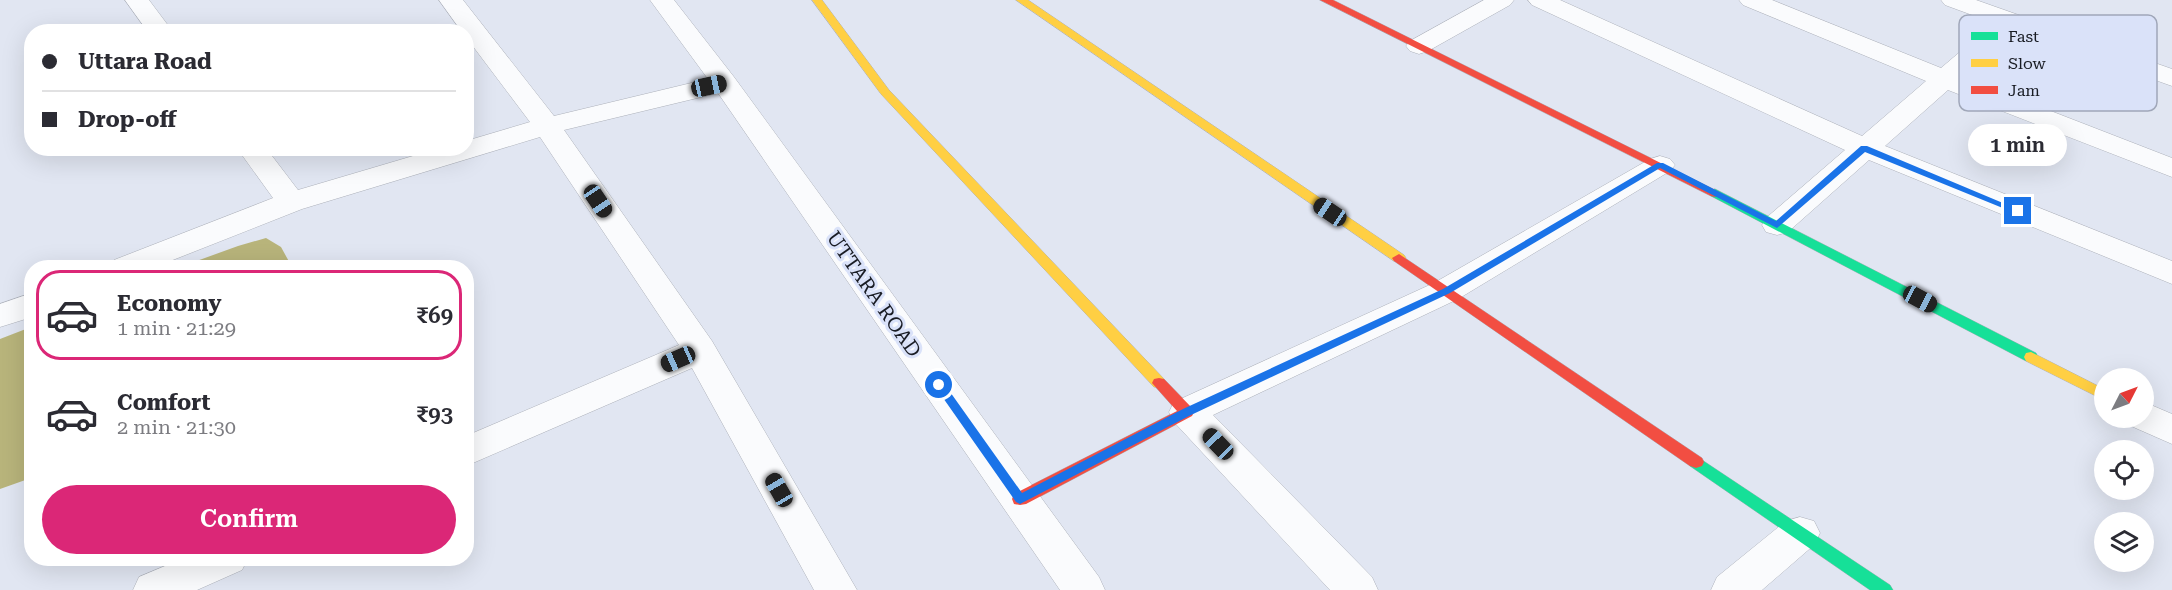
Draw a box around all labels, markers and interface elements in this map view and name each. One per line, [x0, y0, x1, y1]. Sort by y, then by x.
legend [1959, 15, 2157, 111]
text: Fast [2008, 27, 2039, 46]
text: Uttara Road [78, 49, 212, 74]
text: Slow [2008, 54, 2046, 73]
car [690, 73, 728, 99]
text: Jam [2008, 81, 2040, 100]
text: Drop-off [78, 107, 176, 132]
callout: 1 min [1968, 124, 2068, 166]
text: 1 min [1990, 133, 2045, 157]
car [580, 181, 616, 221]
car [1310, 194, 1350, 230]
route end [2004, 197, 2031, 224]
street label: UTTARA ROAD [822, 226, 926, 362]
car [1900, 283, 1940, 315]
icon: car [45, 288, 99, 342]
text: Economy [117, 291, 221, 316]
text: ₹69 [416, 303, 453, 328]
text: 1 min · 21:29 [117, 316, 236, 340]
car [658, 343, 698, 375]
north arrow [2094, 368, 2154, 428]
map controls [2094, 368, 2154, 572]
route start [925, 371, 952, 398]
icon: car [45, 387, 99, 441]
text: Comfort [117, 390, 210, 415]
text: ₹93 [416, 402, 453, 427]
text: 2 min · 21:30 [117, 415, 236, 439]
car [1199, 425, 1237, 463]
button: locate [2094, 440, 2154, 500]
car [762, 470, 796, 510]
button: Confirm [42, 485, 456, 554]
button: layers [2094, 512, 2154, 572]

